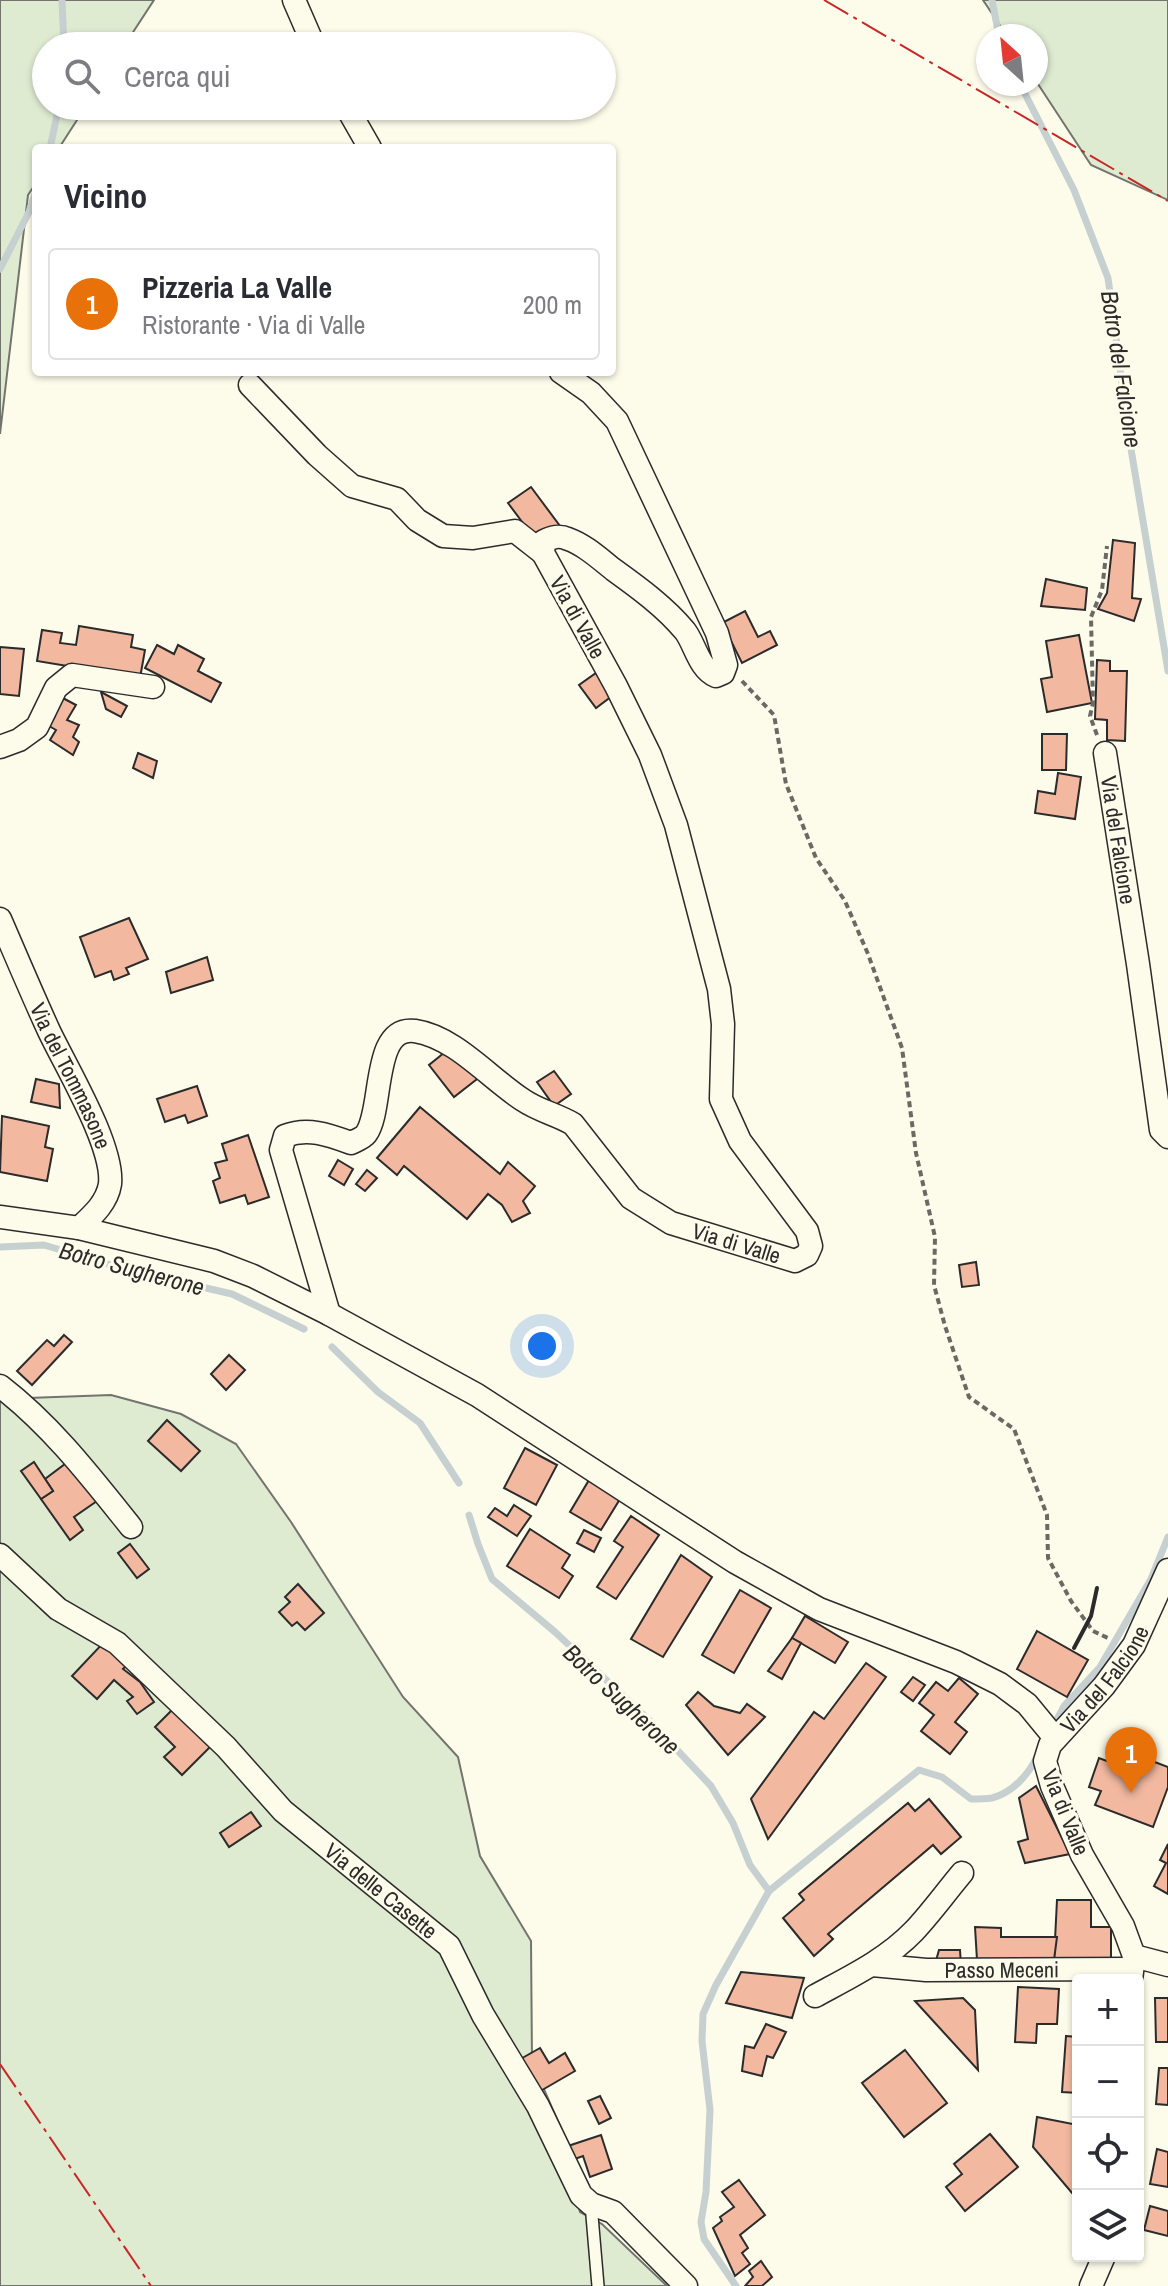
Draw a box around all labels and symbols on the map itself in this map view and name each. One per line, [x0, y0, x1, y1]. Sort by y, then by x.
north arrow [976, 24, 1048, 96]
water label: Botro del Falcione [1094, 288, 1150, 450]
street label: Via di Valle [543, 570, 613, 664]
street label: Via del Falcione [1094, 774, 1143, 906]
street label: Via del Tommasone [23, 998, 118, 1153]
street label: Via di Valle [689, 1215, 784, 1271]
water label: Botro Sugherone [56, 1233, 208, 1303]
your location [522, 1326, 562, 1366]
street label: Via del Falcione [1053, 1621, 1156, 1739]
water label: Botro Sugherone [557, 1637, 687, 1761]
pin: 1 [1105, 1727, 1157, 1793]
street label: Via di Valle [1035, 1764, 1097, 1860]
street label: Via delle Casette [318, 1836, 444, 1946]
street label: Passo Meceni [944, 1954, 1059, 1985]

